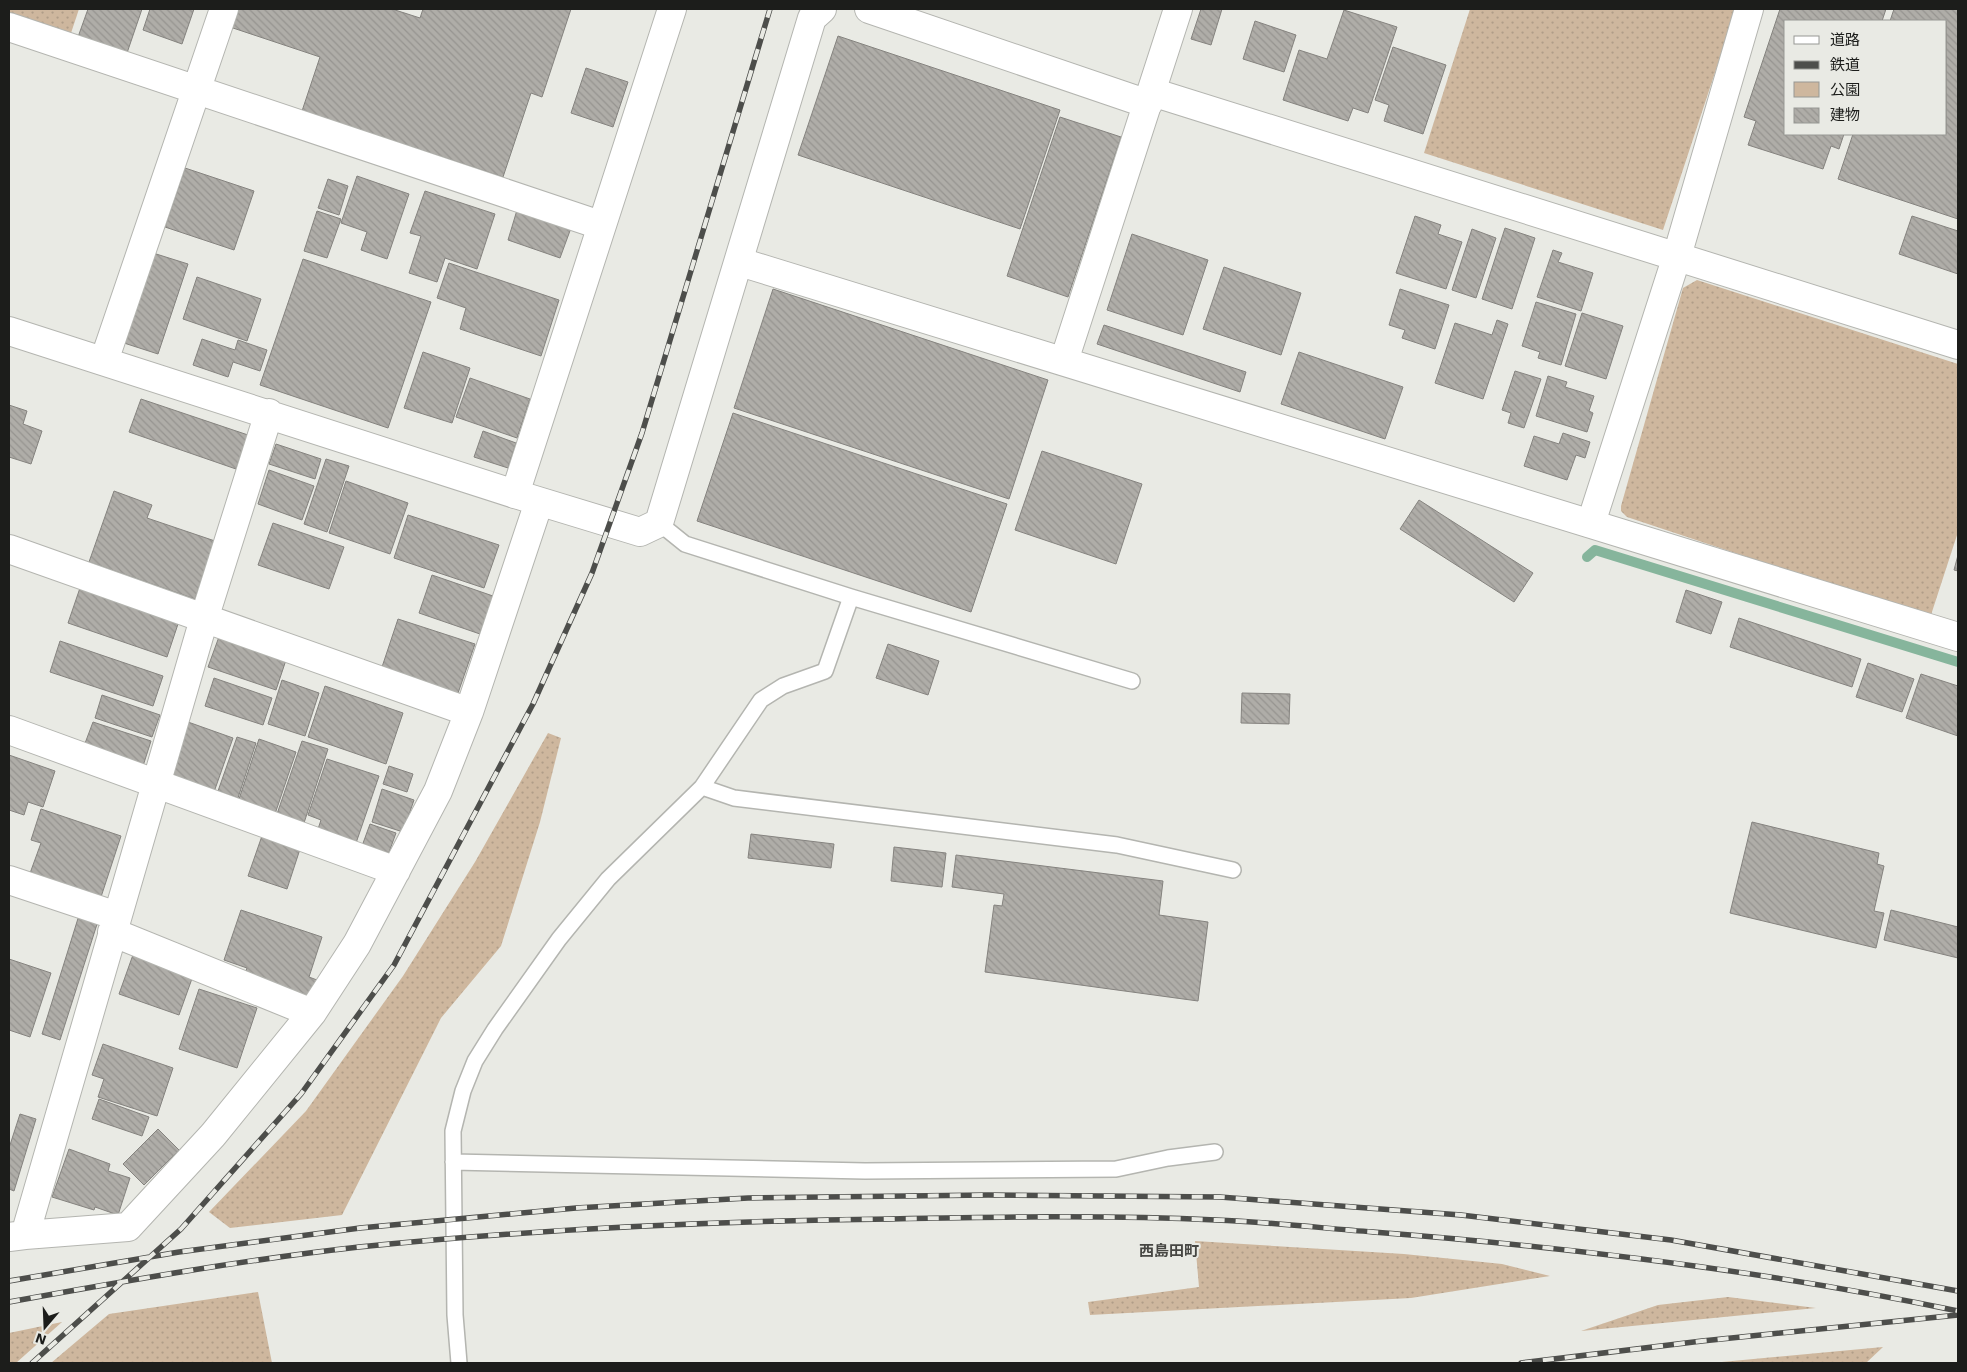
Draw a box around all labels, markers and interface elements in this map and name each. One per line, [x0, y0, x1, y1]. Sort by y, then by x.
legend [1784, 20, 1947, 135]
text: 道路 [1830, 31, 1860, 49]
text: 鉄道 [1830, 56, 1860, 74]
text: 公園 [1830, 81, 1860, 99]
text: 建物 [1830, 106, 1860, 124]
district label: 西島田町 [1139, 1242, 1199, 1260]
north arrow [20, 1302, 70, 1352]
text: N [33, 1330, 48, 1349]

